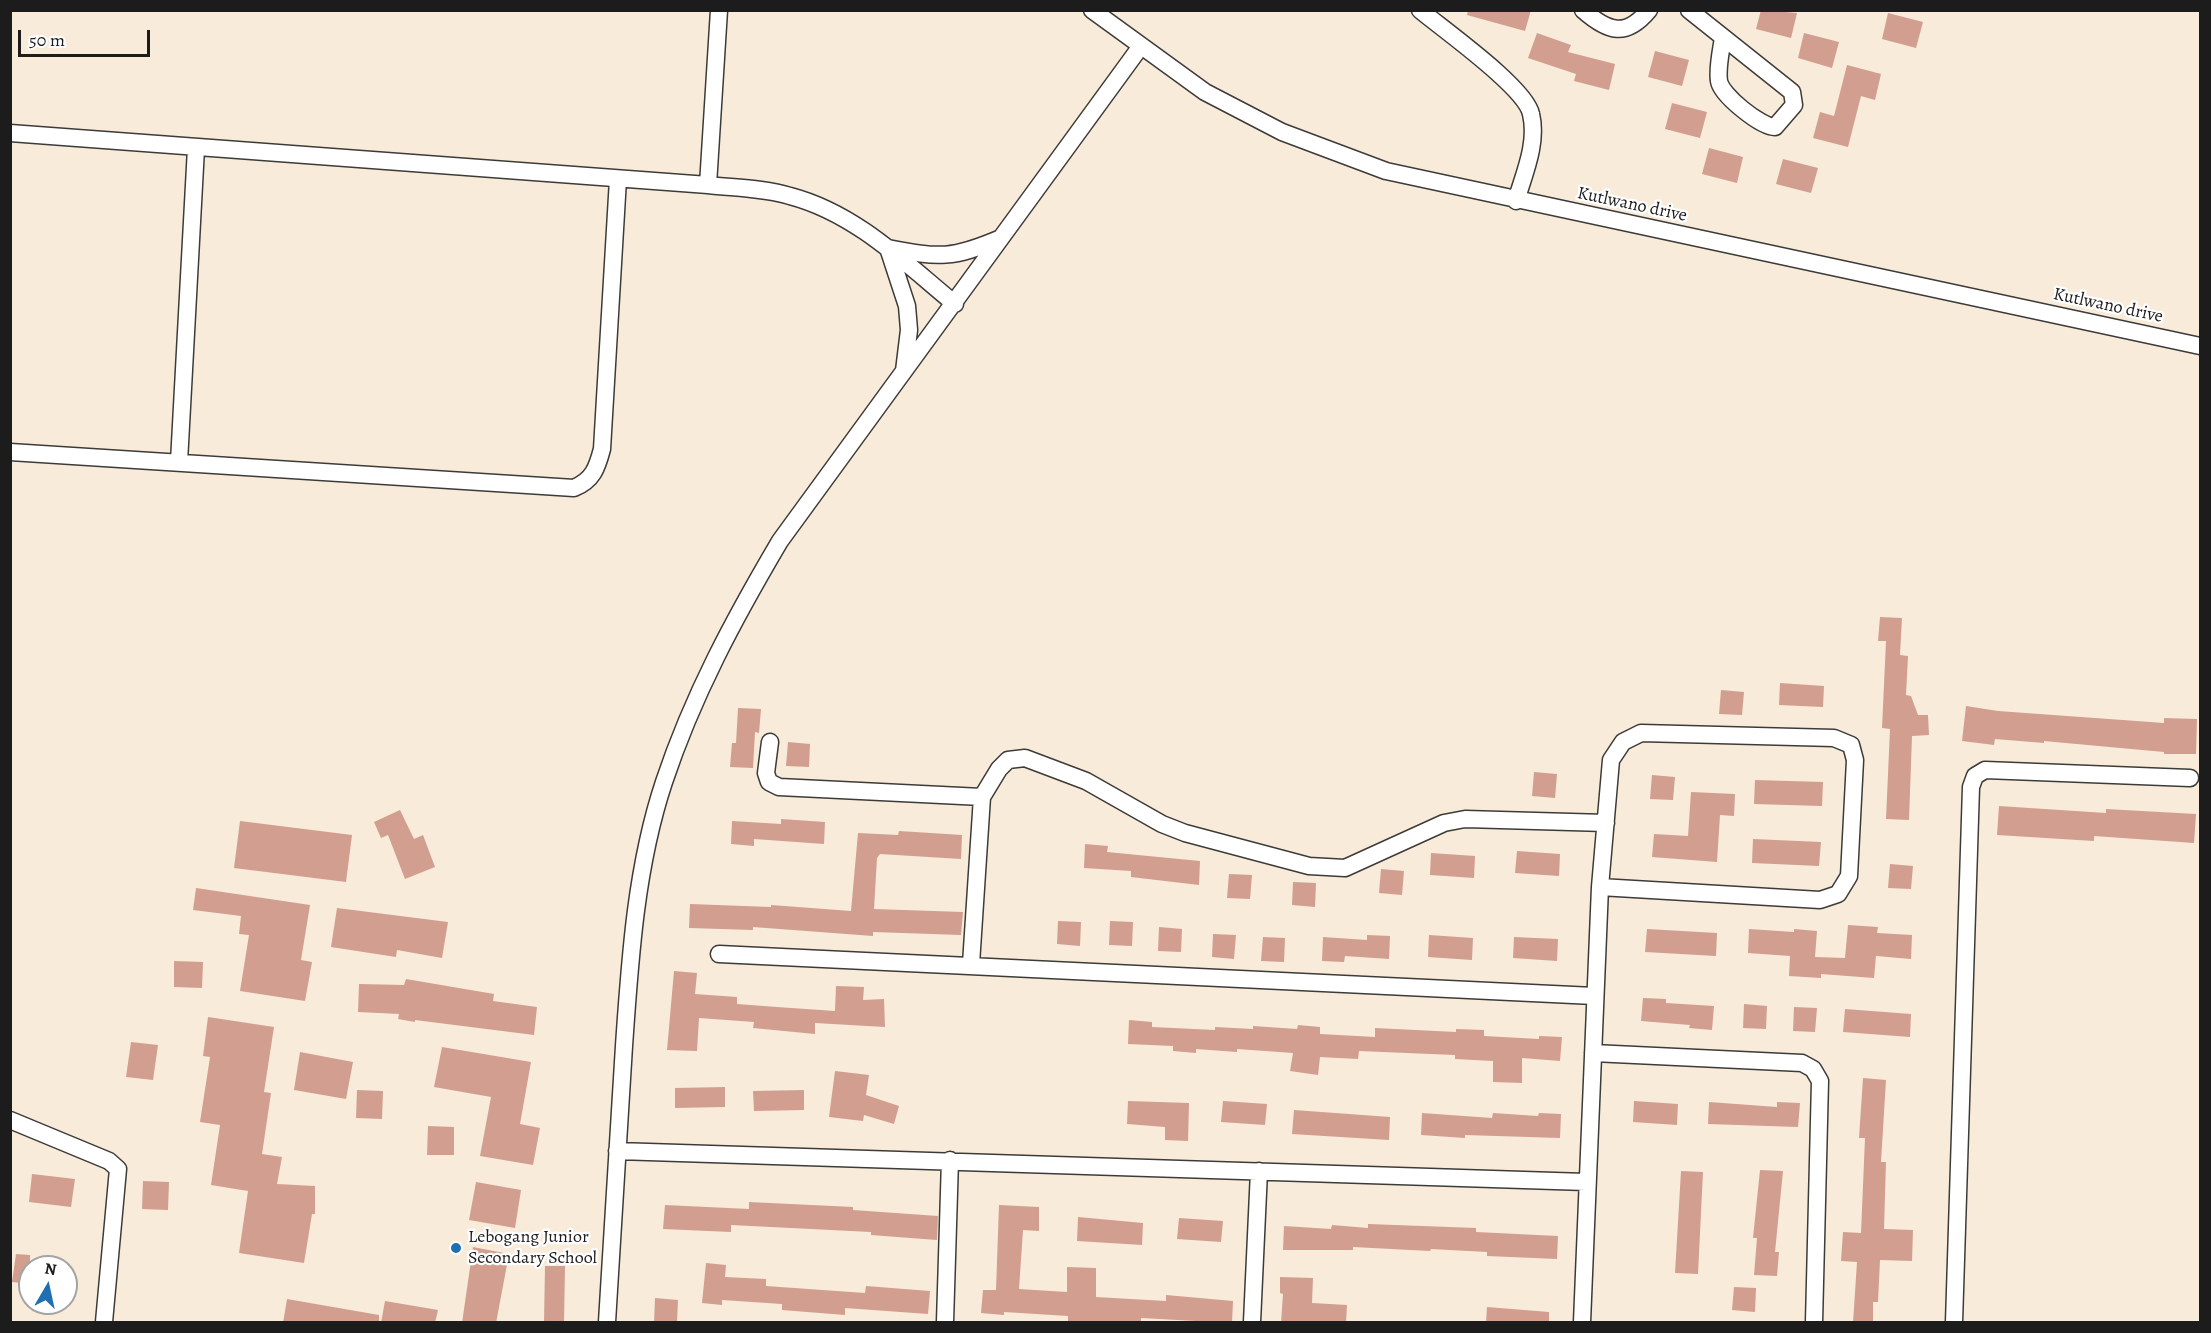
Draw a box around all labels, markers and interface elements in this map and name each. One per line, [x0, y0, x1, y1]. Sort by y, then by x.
scale bar [21, 18, 153, 56]
text: 50 m [29, 28, 65, 52]
street label: Kutlwano drive [1575, 183, 1689, 227]
street label: Kutlwano drive [2051, 284, 2165, 328]
place label: Lebogang Junior Secondary School [468, 1227, 597, 1270]
marker: Lebogang Junior Secondary School [449, 1241, 463, 1255]
north arrow [18, 1255, 78, 1315]
text: N [43, 1257, 58, 1281]

